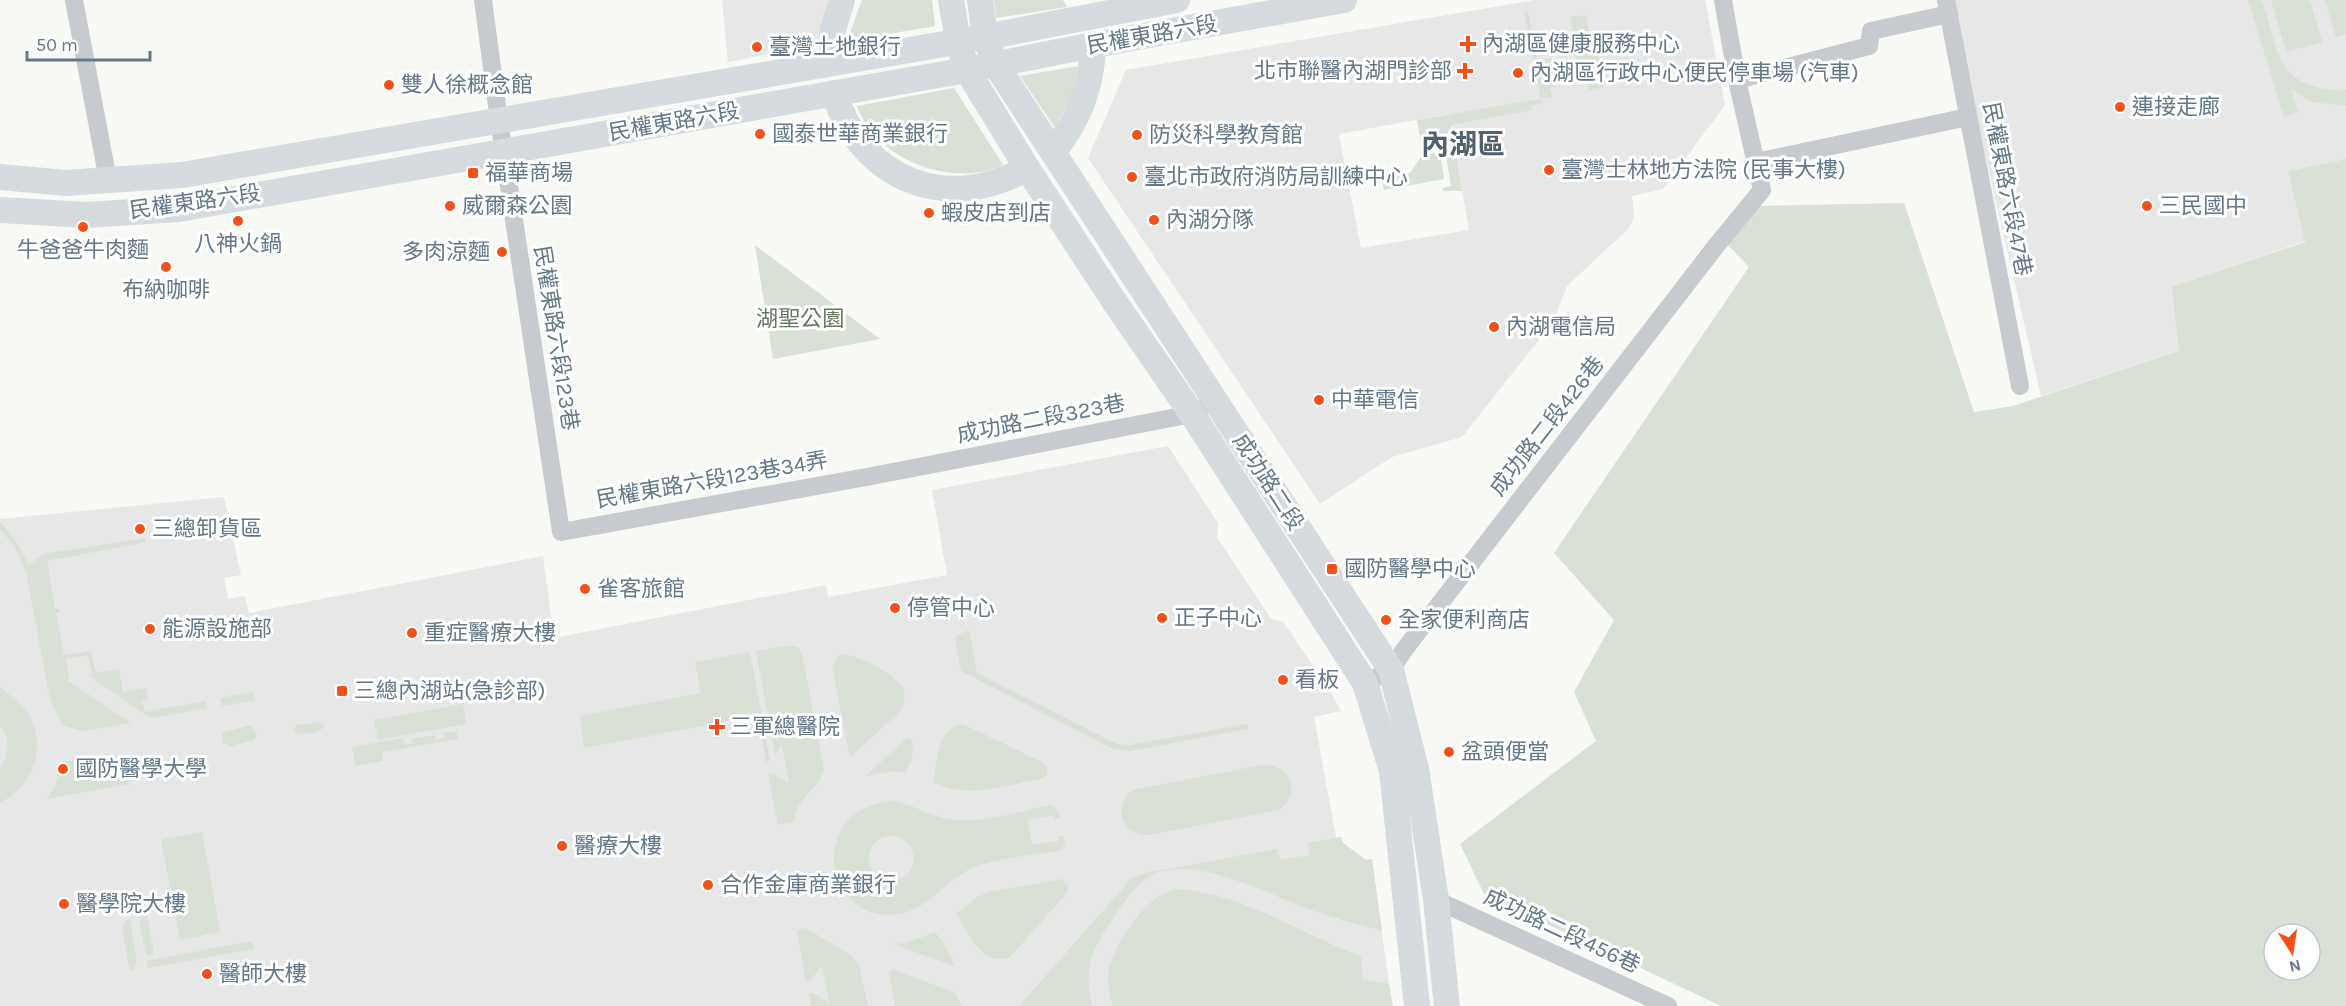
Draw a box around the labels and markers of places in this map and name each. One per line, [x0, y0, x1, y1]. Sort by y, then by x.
place label: 內湖區健康服務中心 [1482, 31, 1680, 57]
place label: 臺灣土地銀行 [769, 34, 901, 60]
marker: 內湖區健康服務中心 [1459, 35, 1477, 53]
marker: 臺灣土地銀行 [750, 40, 764, 54]
place label: 北市聯醫內湖門診部 [1254, 58, 1452, 84]
place label: 內湖區行政中心便民停車場 (汽車) [1530, 60, 1859, 86]
marker: 北市聯醫內湖門診部 [1456, 62, 1474, 80]
marker: 內湖區行政中心便民停車場 (汽車) [1511, 66, 1525, 80]
place label: 雙人徐概念館 [401, 72, 533, 98]
marker: 雙人徐概念館 [382, 78, 396, 92]
place label: 連接走廊 [2132, 94, 2220, 120]
marker: 連接走廊 [2113, 100, 2127, 114]
place label: 國泰世華商業銀行 [772, 121, 948, 147]
place label: 防災科學教育館 [1149, 122, 1303, 148]
marker: 國泰世華商業銀行 [753, 127, 767, 141]
marker: 防災科學教育館 [1130, 128, 1144, 142]
place label: 臺灣士林地方法院 (民事大樓) [1561, 157, 1846, 183]
place label: 福華商場 [485, 160, 573, 186]
marker: 臺灣士林地方法院 (民事大樓) [1542, 163, 1556, 177]
place label: 臺北市政府消防局訓練中心 [1144, 164, 1408, 190]
marker: 福華商場 [466, 166, 480, 180]
marker: 臺北市政府消防局訓練中心 [1125, 170, 1139, 184]
place label: 威爾森公園 [462, 193, 572, 219]
place label: 三民國中 [2159, 193, 2247, 219]
marker: 威爾森公園 [443, 199, 457, 213]
marker: 三民國中 [2140, 199, 2154, 213]
place label: 蝦皮店到店 [941, 200, 1051, 226]
marker: 蝦皮店到店 [922, 206, 936, 220]
place label: 內湖分隊 [1166, 207, 1254, 233]
marker: 內湖分隊 [1147, 213, 1161, 227]
marker: 八神火鍋 [231, 214, 245, 228]
marker: 牛爸爸牛肉麵 [76, 220, 90, 234]
place label: 八神火鍋 [194, 231, 282, 257]
place label: 牛爸爸牛肉麵 [17, 237, 149, 263]
place label: 多肉涼麵 [402, 239, 490, 265]
marker: 多肉涼麵 [495, 245, 509, 259]
marker: 布納咖啡 [159, 260, 173, 274]
place label: 布納咖啡 [122, 277, 210, 303]
place label: 內湖電信局 [1506, 314, 1616, 340]
marker: 內湖電信局 [1487, 320, 1501, 334]
place label: 中華電信 [1331, 387, 1419, 413]
marker: 中華電信 [1312, 393, 1326, 407]
place label: 三總卸貨區 [152, 516, 262, 542]
marker: 三總卸貨區 [133, 522, 147, 536]
place label: 國防醫學中心 [1344, 556, 1476, 582]
marker: 國防醫學中心 [1325, 562, 1339, 576]
place label: 雀客旅館 [597, 576, 685, 602]
marker: 雀客旅館 [578, 582, 592, 596]
place label: 停管中心 [907, 595, 995, 621]
marker: 停管中心 [888, 601, 902, 615]
place label: 正子中心 [1174, 605, 1262, 631]
place label: 全家便利商店 [1398, 607, 1530, 633]
marker: 正子中心 [1155, 611, 1169, 625]
marker: 全家便利商店 [1379, 613, 1393, 627]
place label: 能源設施部 [162, 616, 272, 642]
place label: 重症醫療大樓 [424, 620, 556, 646]
marker: 能源設施部 [143, 622, 157, 636]
marker: 重症醫療大樓 [405, 626, 419, 640]
place label: 看板 [1295, 667, 1339, 693]
marker: 看板 [1276, 673, 1290, 687]
place label: 三總內湖站(急診部) [354, 678, 546, 704]
marker: 三總內湖站(急診部) [335, 684, 349, 698]
place label: 三軍總醫院 [730, 714, 840, 740]
marker: 三軍總醫院 [708, 718, 726, 736]
place label: 盆頭便當 [1461, 739, 1549, 765]
marker: 盆頭便當 [1442, 745, 1456, 759]
place label: 國防醫學大學 [75, 756, 207, 782]
marker: 國防醫學大學 [56, 762, 70, 776]
place label: 醫療大樓 [574, 833, 662, 859]
marker: 醫療大樓 [555, 839, 569, 853]
place label: 合作金庫商業銀行 [720, 872, 896, 898]
marker: 合作金庫商業銀行 [701, 878, 715, 892]
place label: 醫學院大樓 [76, 891, 186, 917]
marker: 醫學院大樓 [57, 897, 71, 911]
place label: 醫師大樓 [219, 961, 307, 987]
marker: 醫師大樓 [200, 967, 214, 981]

